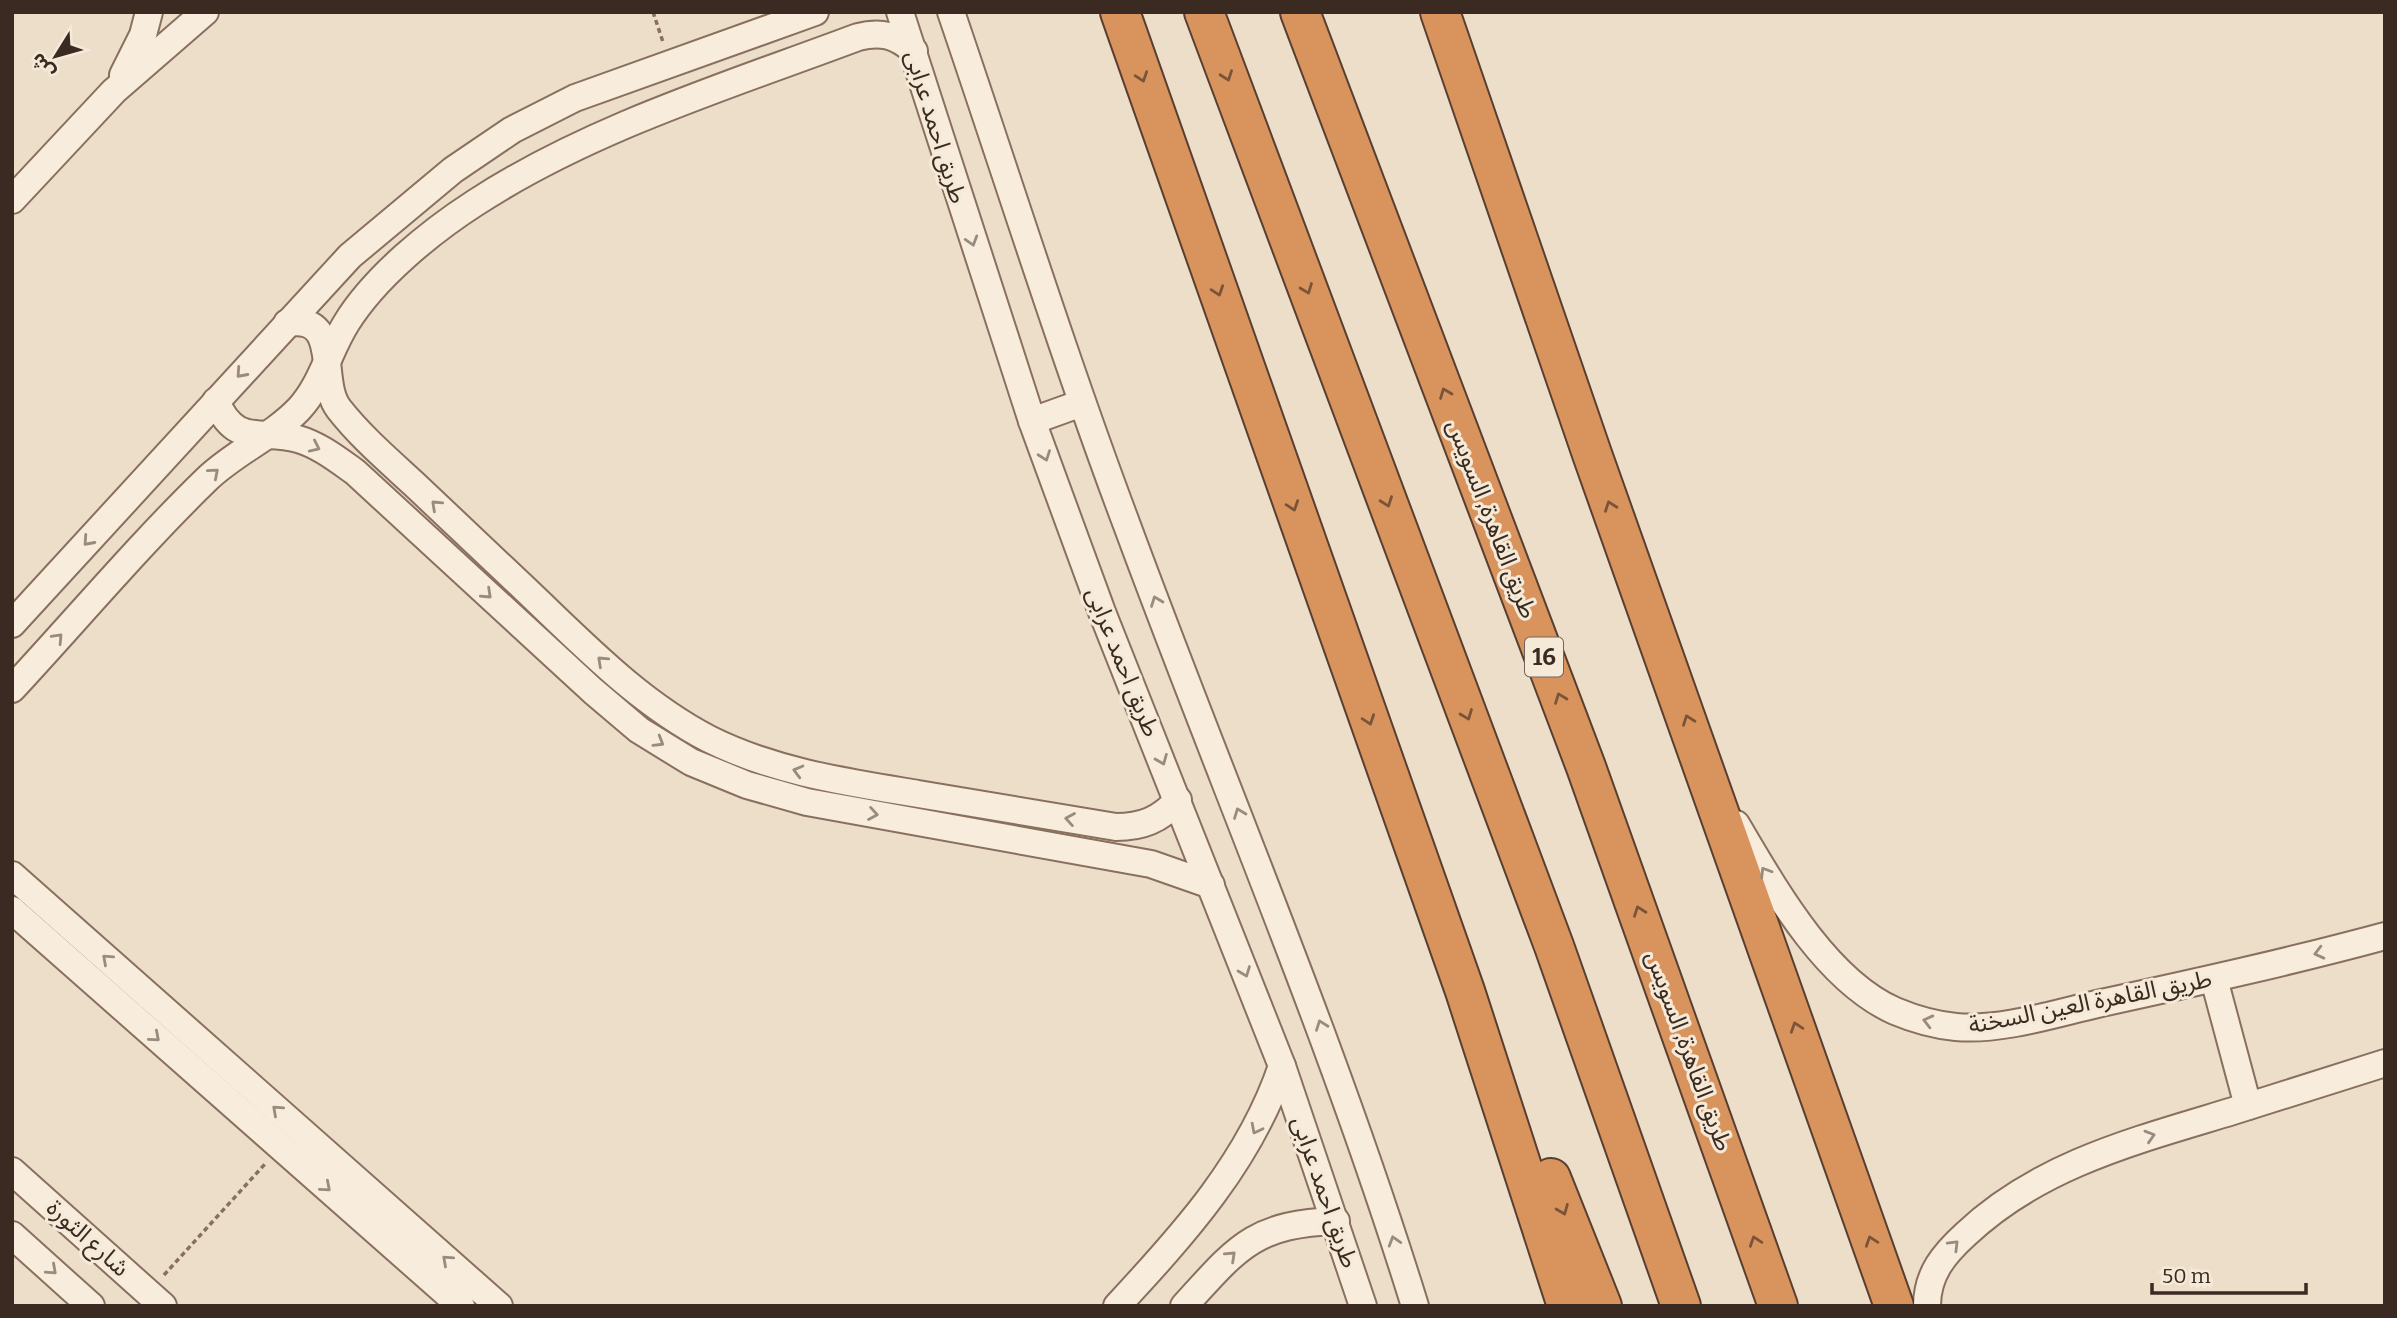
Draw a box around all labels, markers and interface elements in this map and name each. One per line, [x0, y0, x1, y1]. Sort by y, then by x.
north arrow [21, 21, 91, 91]
street label: طريق احمد عرابى [898, 47, 973, 207]
text: ش [26, 49, 60, 83]
one-way arrow [1134, 70, 1148, 82]
one-way arrow [1219, 70, 1233, 82]
one-way arrow [963, 235, 978, 247]
one-way arrow [1298, 283, 1312, 295]
one-way arrow [1209, 285, 1223, 297]
one-way arrow [237, 365, 250, 378]
one-way arrow [1439, 388, 1453, 400]
street label: طريق القاهرة, السويس [1440, 416, 1543, 623]
one-way arrow [308, 438, 320, 452]
one-way arrow [1037, 450, 1051, 462]
one-way arrow [206, 469, 219, 481]
one-way arrow [1378, 496, 1392, 508]
one-way arrow [1285, 499, 1299, 512]
one-way arrow [1604, 500, 1618, 512]
one-way arrow [431, 501, 444, 514]
one-way arrow [83, 533, 96, 546]
street label: طريق احمد عرابى [1079, 583, 1166, 741]
one-way arrow [479, 586, 492, 598]
one-way arrow [1150, 596, 1164, 608]
one-way arrow [50, 633, 63, 646]
road number: 16 [1525, 638, 1563, 677]
one-way arrow [597, 657, 610, 670]
one-way arrow [1554, 692, 1568, 704]
one-way arrow [1459, 709, 1473, 721]
one-way arrow [1361, 714, 1375, 726]
one-way arrow [1682, 714, 1696, 726]
one-way arrow [652, 734, 665, 747]
one-way arrow [1153, 754, 1167, 766]
one-way arrow [792, 765, 804, 780]
one-way arrow [867, 806, 879, 821]
one-way arrow [1233, 808, 1247, 820]
one-way arrow [1064, 813, 1076, 828]
one-way arrow [1761, 867, 1774, 880]
one-way arrow [1633, 906, 1647, 918]
one-way arrow [2313, 945, 2325, 960]
street label: طريق القاهرة, السويس [1639, 947, 1738, 1155]
one-way arrow [102, 955, 115, 967]
one-way arrow [1236, 965, 1250, 977]
street label: طريق القاهرة العين السخنة [1966, 965, 2214, 1040]
one-way arrow [1923, 1015, 1935, 1030]
one-way arrow [1315, 1020, 1329, 1032]
one-way arrow [1790, 1021, 1804, 1033]
one-way arrow [147, 1029, 160, 1041]
one-way arrow [272, 1106, 285, 1118]
street label: طريق احمد عرابى [1285, 1113, 1364, 1272]
one-way arrow [1251, 1122, 1264, 1134]
one-way arrow [2144, 1130, 2156, 1145]
one-way arrow [318, 1179, 331, 1191]
street label: شارع الثورة [39, 1194, 135, 1285]
one-way arrow [1555, 1203, 1569, 1215]
one-way arrow [1388, 1235, 1403, 1247]
one-way arrow [1749, 1236, 1763, 1248]
one-way arrow [1865, 1236, 1879, 1248]
one-way arrow [1945, 1241, 1958, 1254]
one-way arrow [1223, 1252, 1236, 1265]
scale bar [2152, 1252, 2306, 1296]
one-way arrow [443, 1256, 456, 1269]
one-way arrow [44, 1262, 57, 1275]
text: 50 m [2162, 1263, 2211, 1289]

